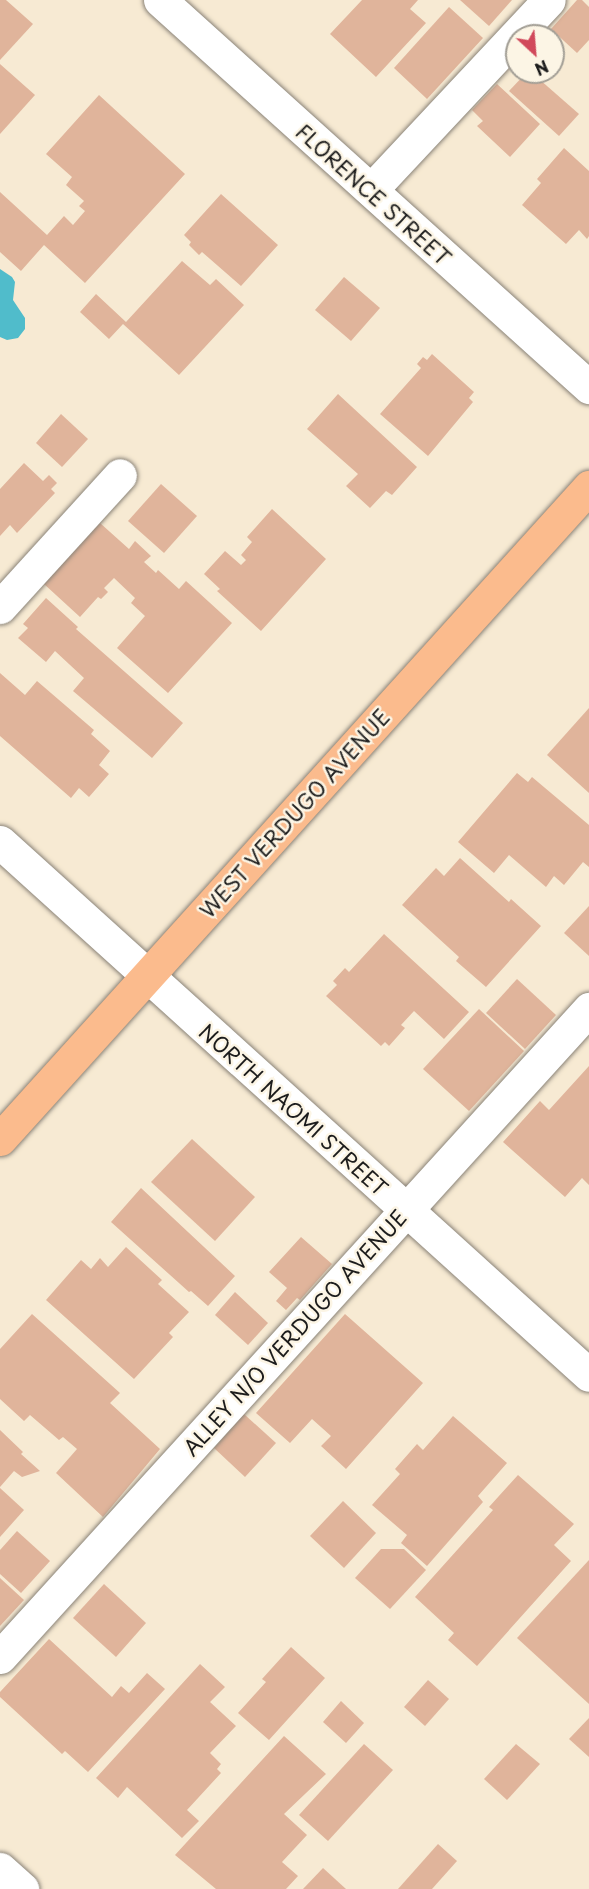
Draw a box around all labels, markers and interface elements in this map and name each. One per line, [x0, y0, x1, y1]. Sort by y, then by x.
north arrow [505, 24, 565, 84]
text: N [531, 55, 553, 82]
street label: FLORENCE STREET [291, 117, 457, 271]
street label: WEST VERDUGO AVENUE [194, 704, 394, 922]
street label: NORTH NAOMI STREET [193, 1017, 395, 1201]
street label: ALLEY N/O VERDUGO AVENUE [176, 1203, 412, 1461]

